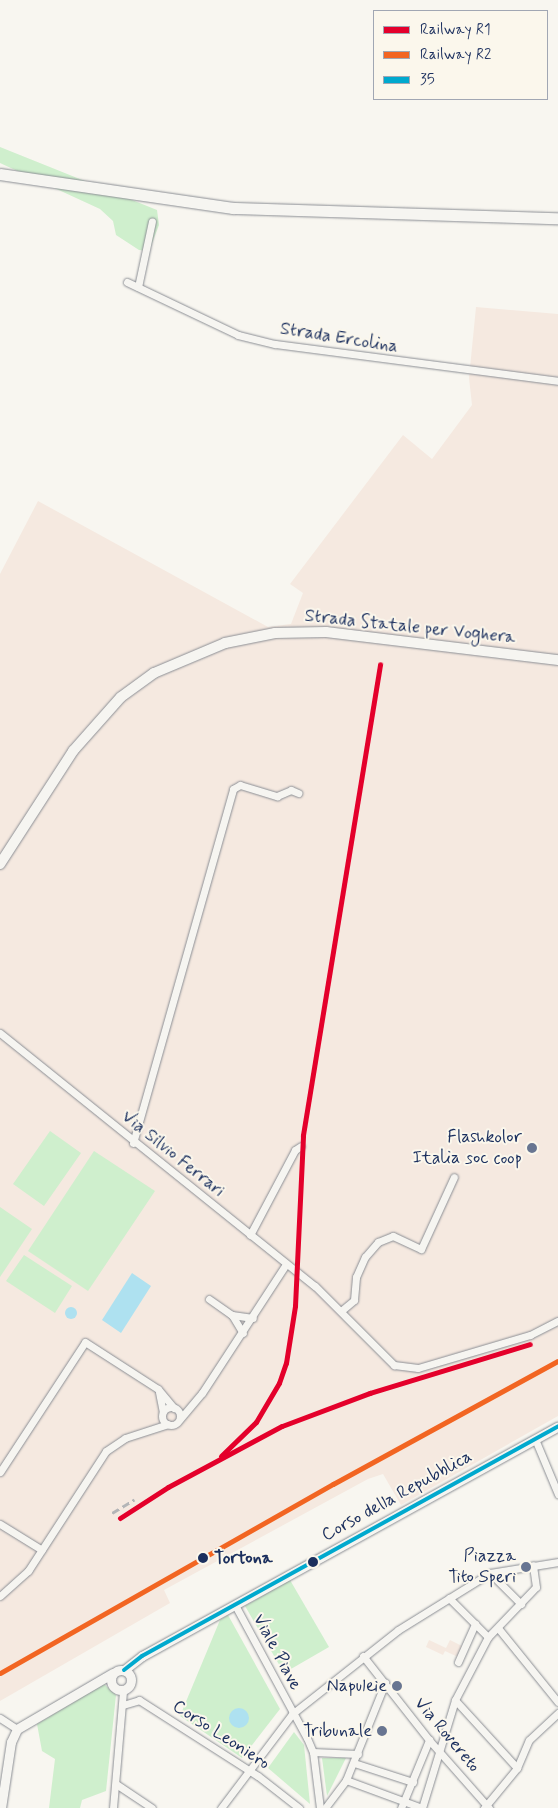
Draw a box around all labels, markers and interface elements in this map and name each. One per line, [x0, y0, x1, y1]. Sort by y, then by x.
legend [373, 10, 548, 100]
text: Railway R1 [420, 20, 491, 40]
text: Railway R2 [420, 45, 491, 65]
text: 35 [420, 70, 435, 90]
street label: Strada Ercolina [279, 318, 399, 358]
street label: Strada Statale per Voghera [307, 606, 513, 648]
street label: Via Silvio Ferrari [118, 1106, 228, 1202]
place label: Flashkolor Italia soc coop [411, 1127, 522, 1170]
marker: Flashkolor Italia soc coop [526, 1142, 538, 1154]
street label: Corso della Repubblica [319, 1446, 475, 1546]
place label: Piazza Tito Speri [446, 1546, 516, 1588]
place label: Tortona [214, 1547, 273, 1569]
marker: Tortona [196, 1551, 210, 1565]
unlabelled marker [308, 1557, 318, 1567]
marker: Piazza Tito Speri [520, 1561, 532, 1573]
street label: Viale Piave [248, 1611, 306, 1693]
place label: Napuleie [327, 1675, 387, 1697]
marker: Napuleie [391, 1680, 403, 1692]
street label: Via Rovereto [409, 1693, 485, 1777]
street label: Corso Leoniero [168, 1695, 274, 1775]
place label: Tribunale [303, 1720, 372, 1742]
marker: Tribunale [376, 1725, 388, 1737]

